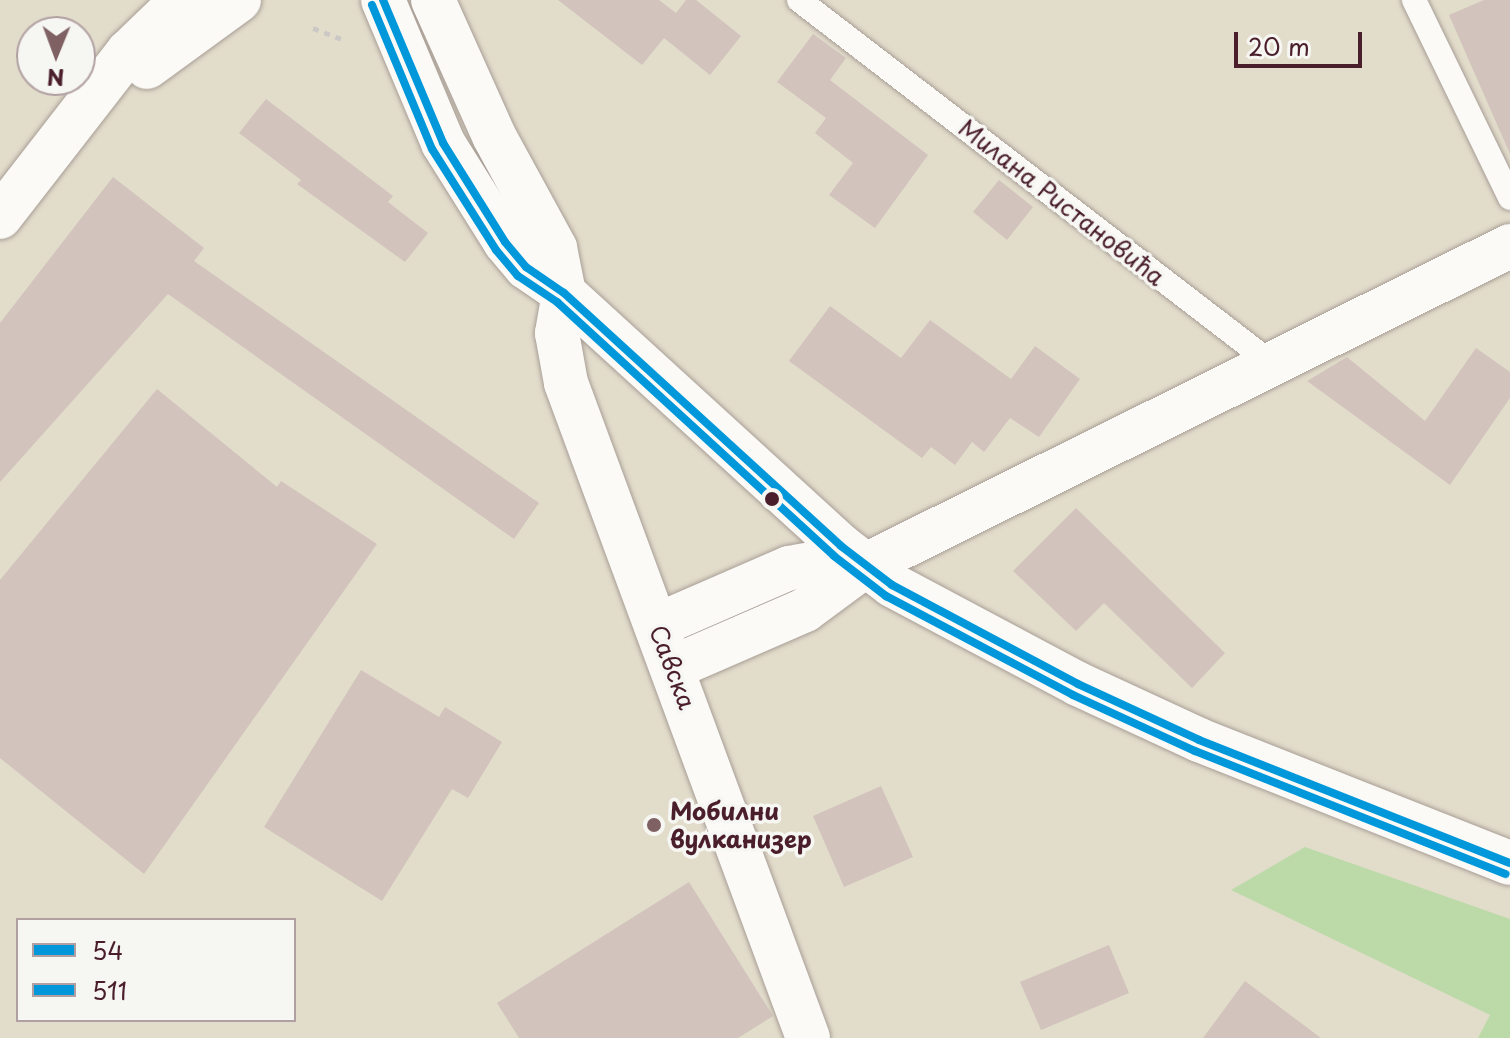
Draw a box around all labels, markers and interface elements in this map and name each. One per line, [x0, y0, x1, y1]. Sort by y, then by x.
north arrow [16, 16, 96, 96]
scale bar [1238, 16, 1366, 66]
text: 20 m [1248, 28, 1310, 64]
text: N [47, 62, 65, 95]
street label: Милана Ристановића [953, 113, 1171, 291]
unlabelled marker [764, 491, 780, 507]
street label: Савска [644, 621, 702, 713]
place label: Мобилни вулканизер [670, 797, 812, 853]
marker: Мобилни вулканизер [645, 816, 663, 834]
legend [16, 918, 296, 1022]
text: 54 [92, 932, 123, 968]
text: 511 [92, 972, 127, 1008]

